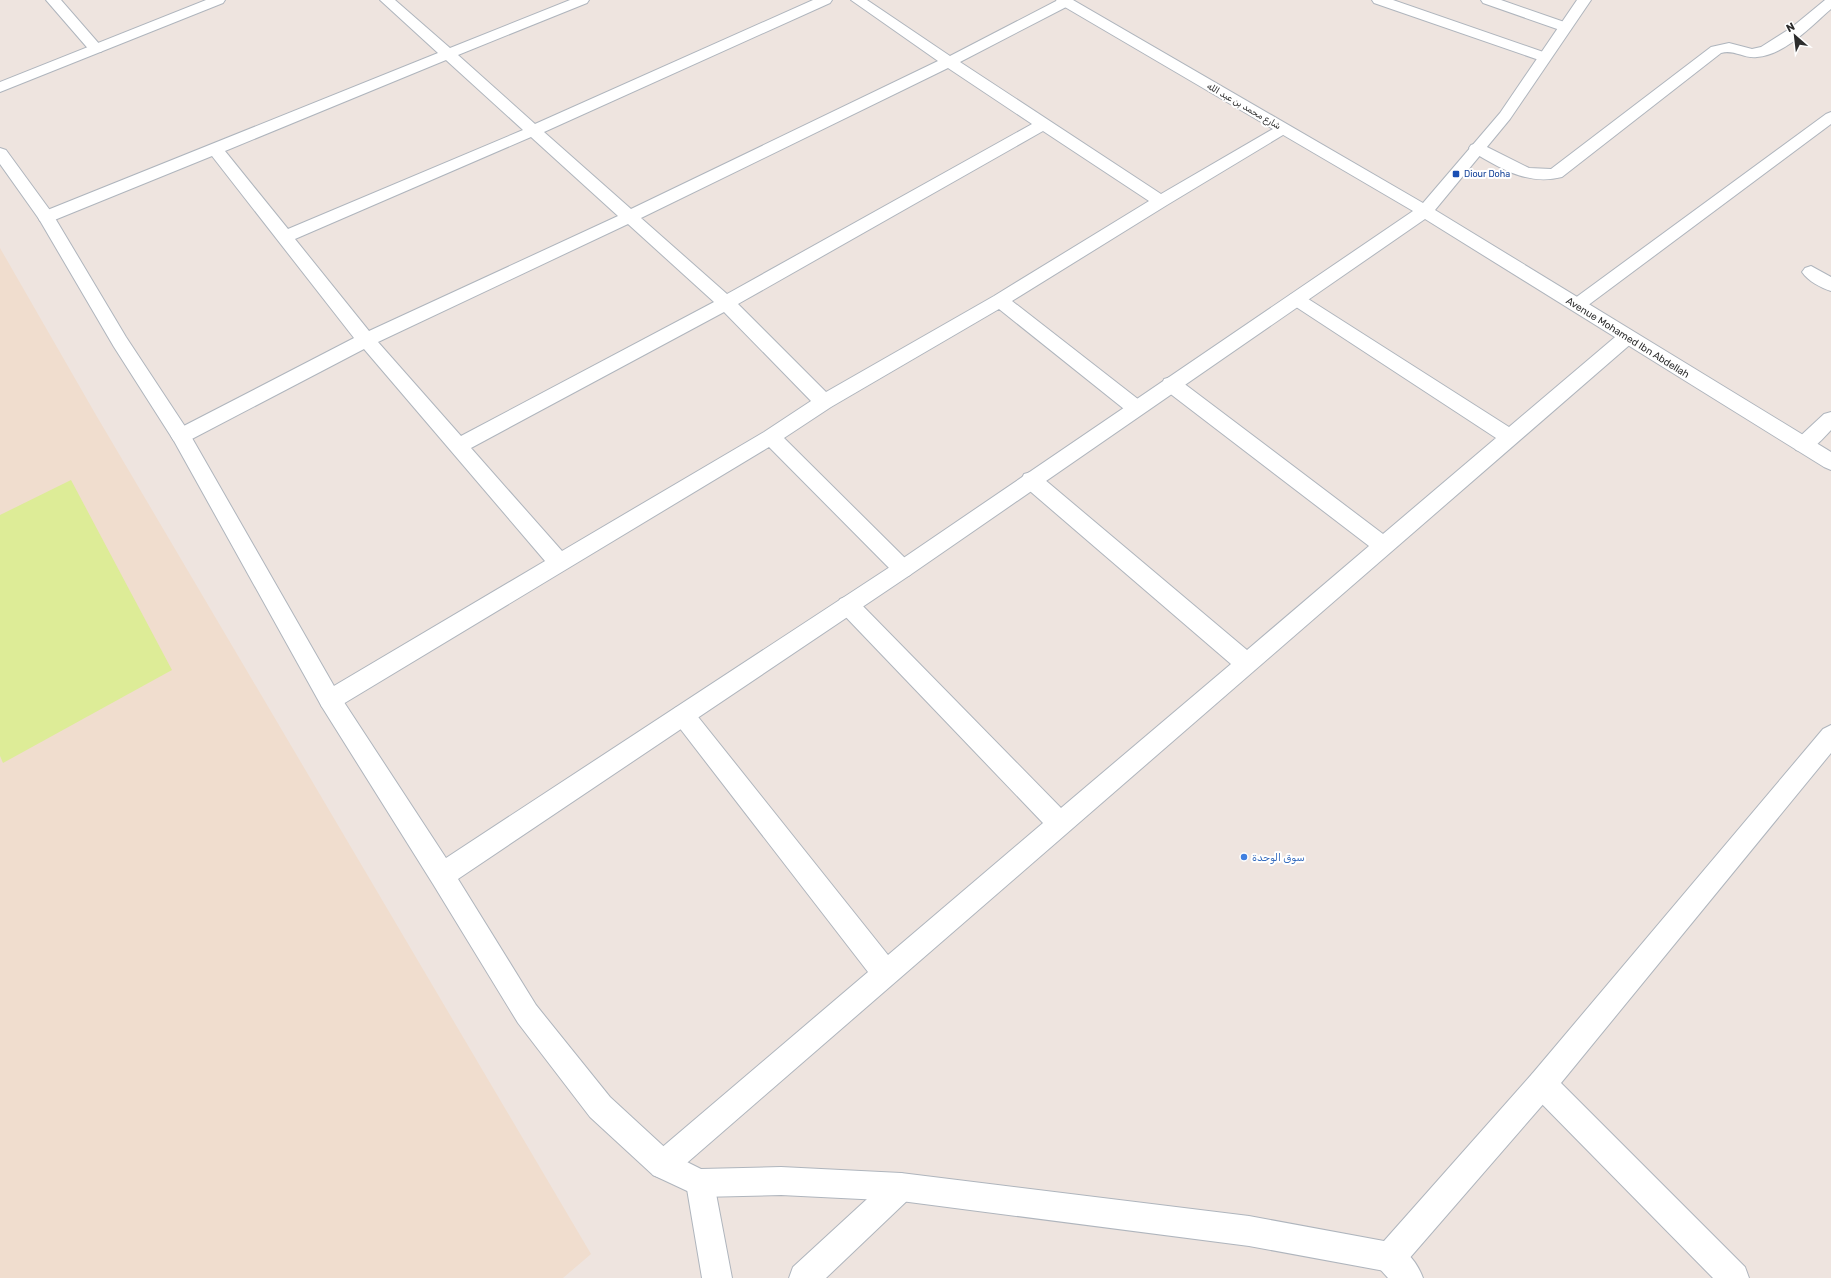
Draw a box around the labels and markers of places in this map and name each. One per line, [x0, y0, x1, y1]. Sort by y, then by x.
marker: Diour Doha [1451, 169, 1461, 179]
place label: Diour Doha [1464, 169, 1510, 179]
marker: سوق الوحدة [1239, 852, 1249, 862]
place label: سوق الوحدة [1252, 852, 1305, 864]

